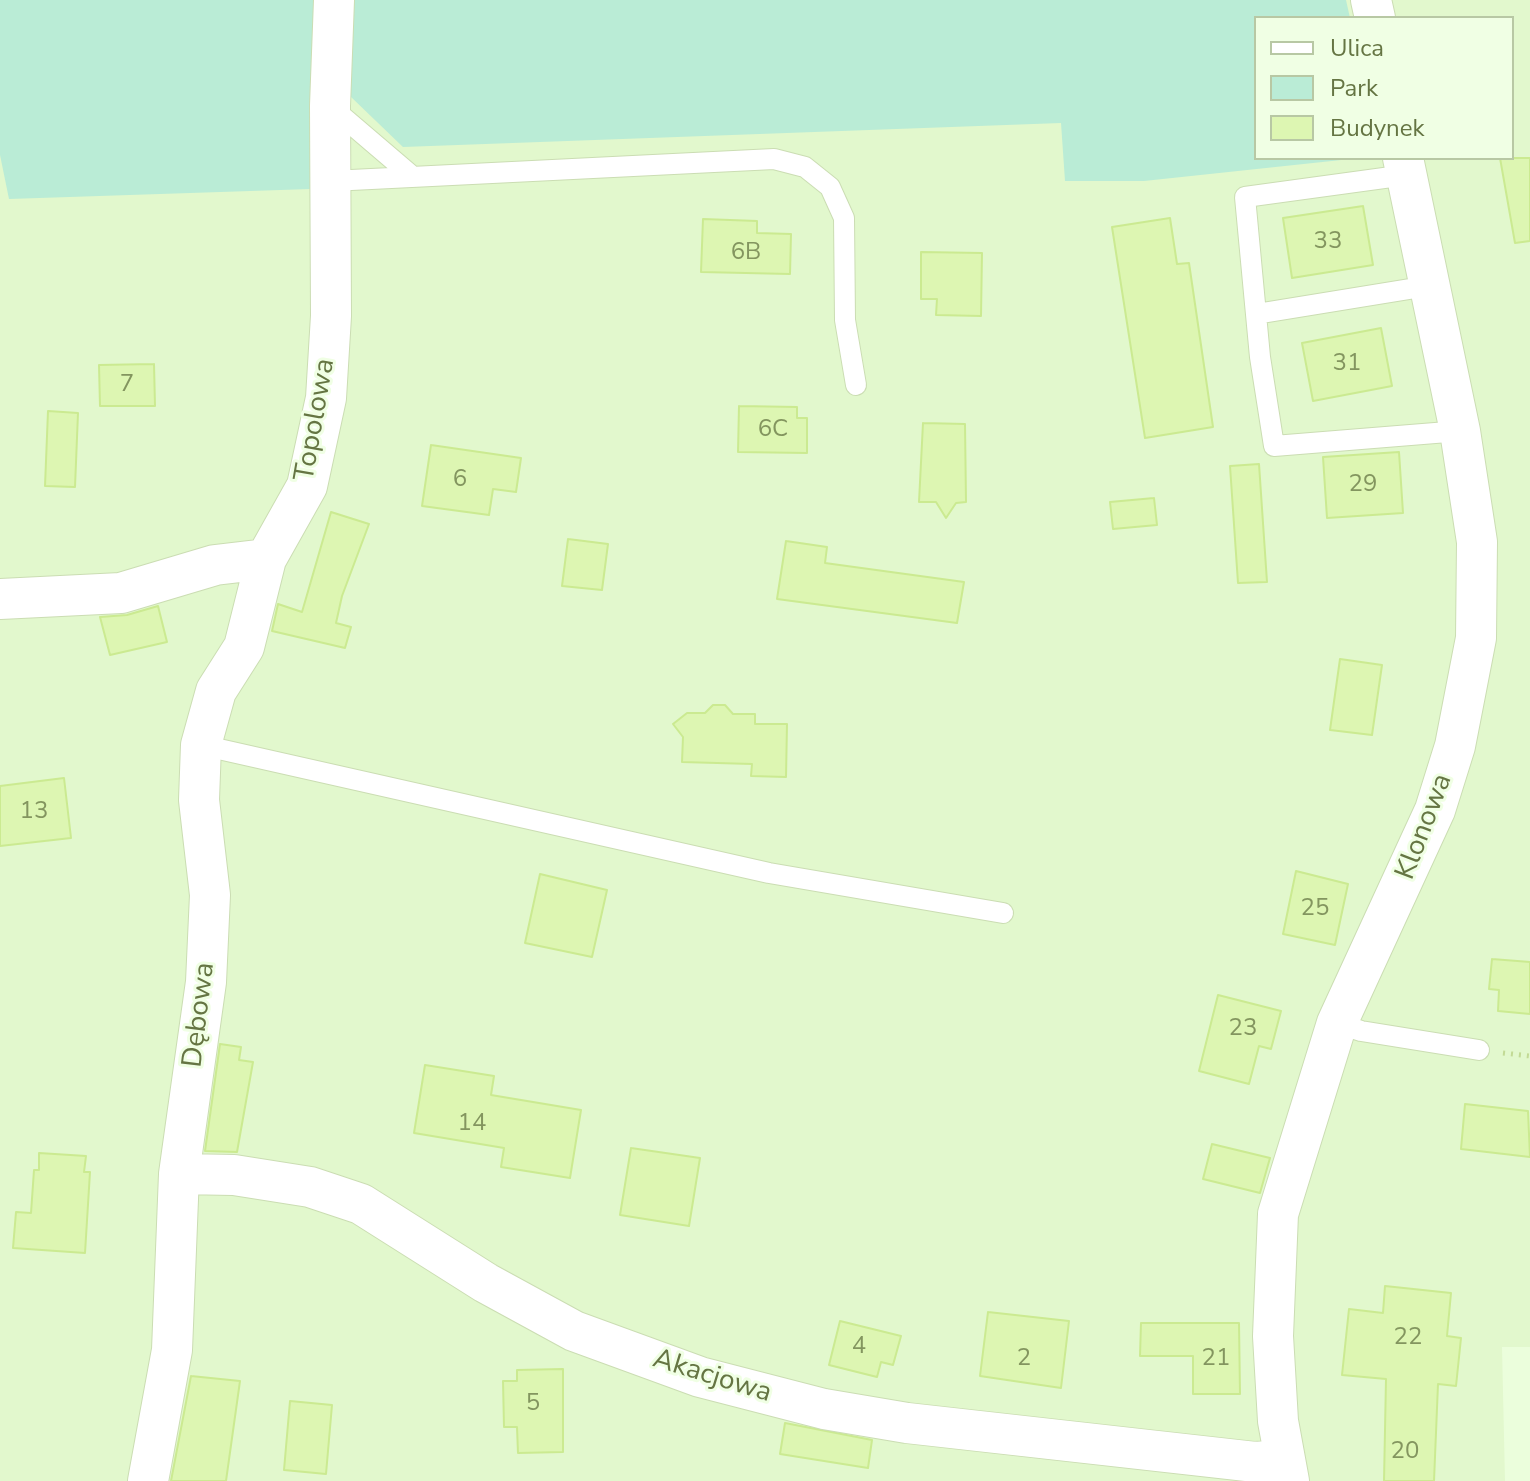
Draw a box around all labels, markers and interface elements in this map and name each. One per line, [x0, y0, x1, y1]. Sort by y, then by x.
legend [1254, 16, 1514, 160]
text: Ulica [1330, 32, 1384, 64]
text: Park [1330, 72, 1378, 104]
text: Budynek [1330, 112, 1424, 144]
house number: 33 [1314, 228, 1342, 256]
house number: 6B [731, 239, 761, 267]
house number: 31 [1333, 350, 1361, 378]
street label: Topolowa [289, 356, 343, 484]
house number: 7 [120, 371, 134, 399]
house number: 6C [758, 416, 788, 444]
house number: 6 [453, 466, 467, 494]
house number: 29 [1349, 471, 1377, 499]
street label: Klonowa [1389, 769, 1461, 885]
house number: 13 [20, 798, 48, 826]
house number: 25 [1301, 895, 1329, 923]
street label: Dębowa [177, 961, 223, 1069]
house number: 23 [1229, 1015, 1257, 1043]
house number: 14 [458, 1110, 486, 1138]
house number: 22 [1394, 1324, 1422, 1352]
house number: 4 [852, 1333, 866, 1361]
street label: Akacjowa [649, 1343, 775, 1411]
house number: 2 [1017, 1345, 1031, 1373]
house number: 21 [1202, 1345, 1230, 1373]
house number: 5 [526, 1390, 540, 1418]
house number: 20 [1391, 1438, 1419, 1466]

